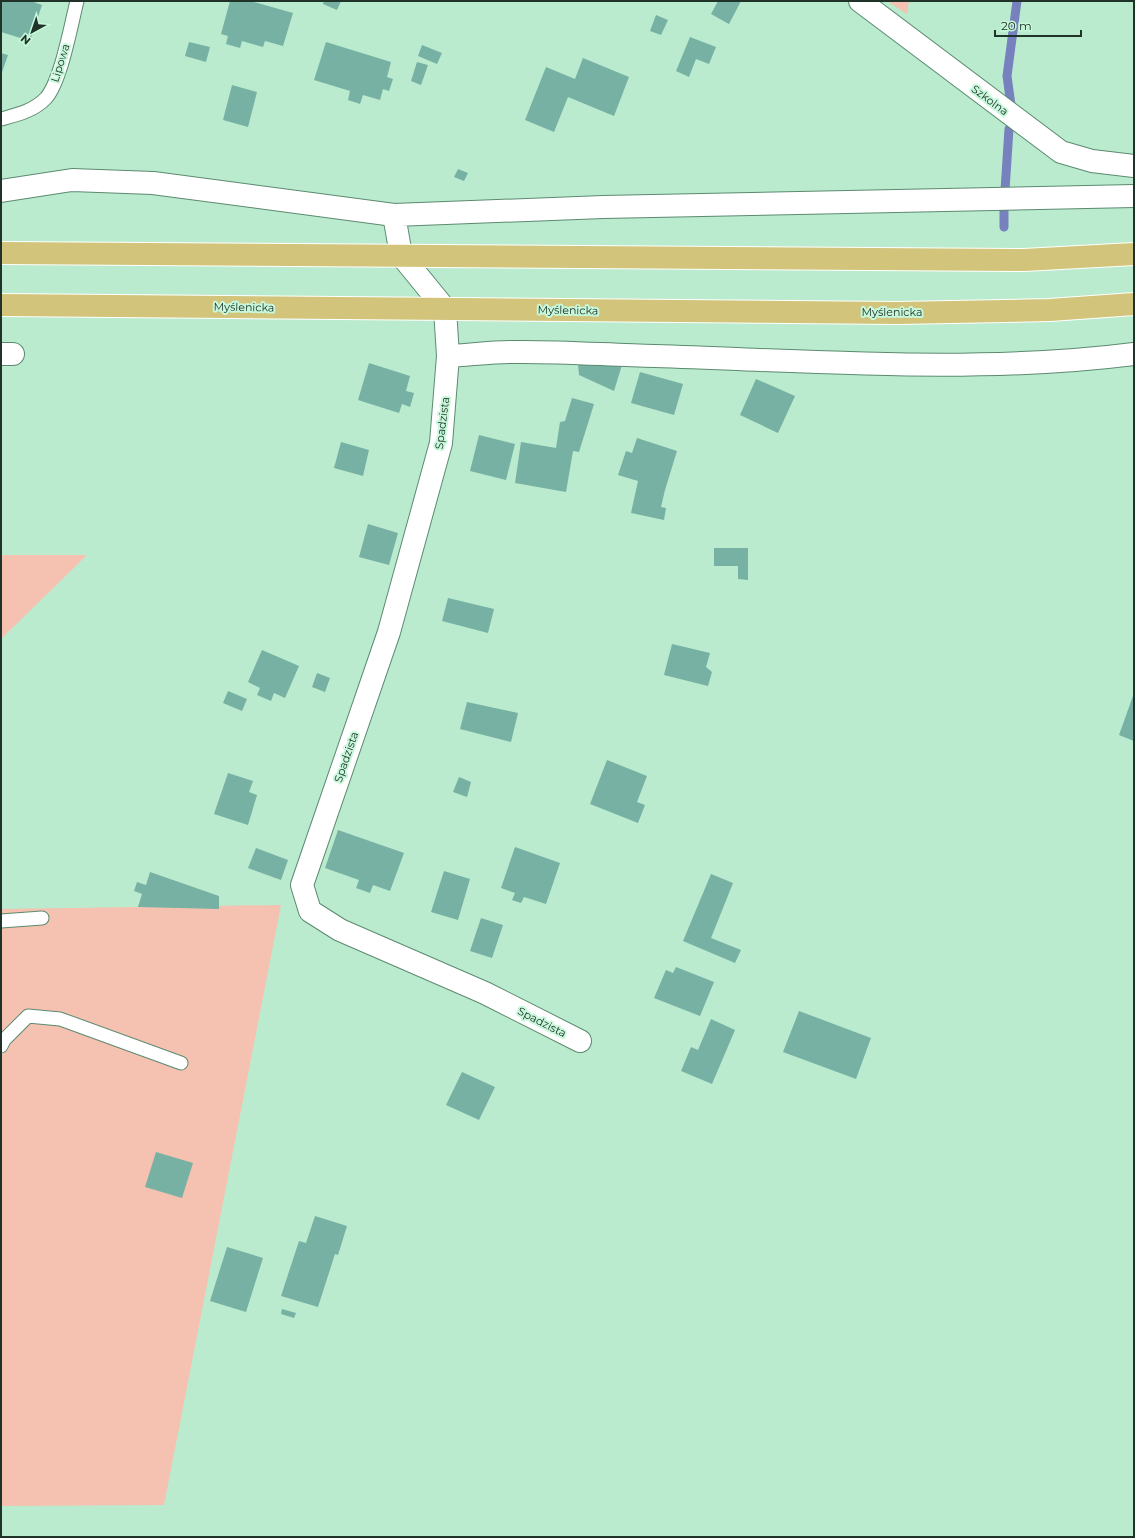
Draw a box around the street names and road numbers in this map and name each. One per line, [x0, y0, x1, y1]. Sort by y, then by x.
street label: Lipowa [48, 42, 72, 84]
street label: Szkolna [969, 82, 1011, 118]
street label: Myślenicka [213, 299, 275, 315]
street label: Myślenicka [537, 302, 599, 318]
street label: Myślenicka [862, 305, 922, 319]
street label: Spadzista [432, 396, 452, 450]
street label: Spadzista [331, 730, 361, 784]
street label: Spadzista [515, 1004, 569, 1040]

